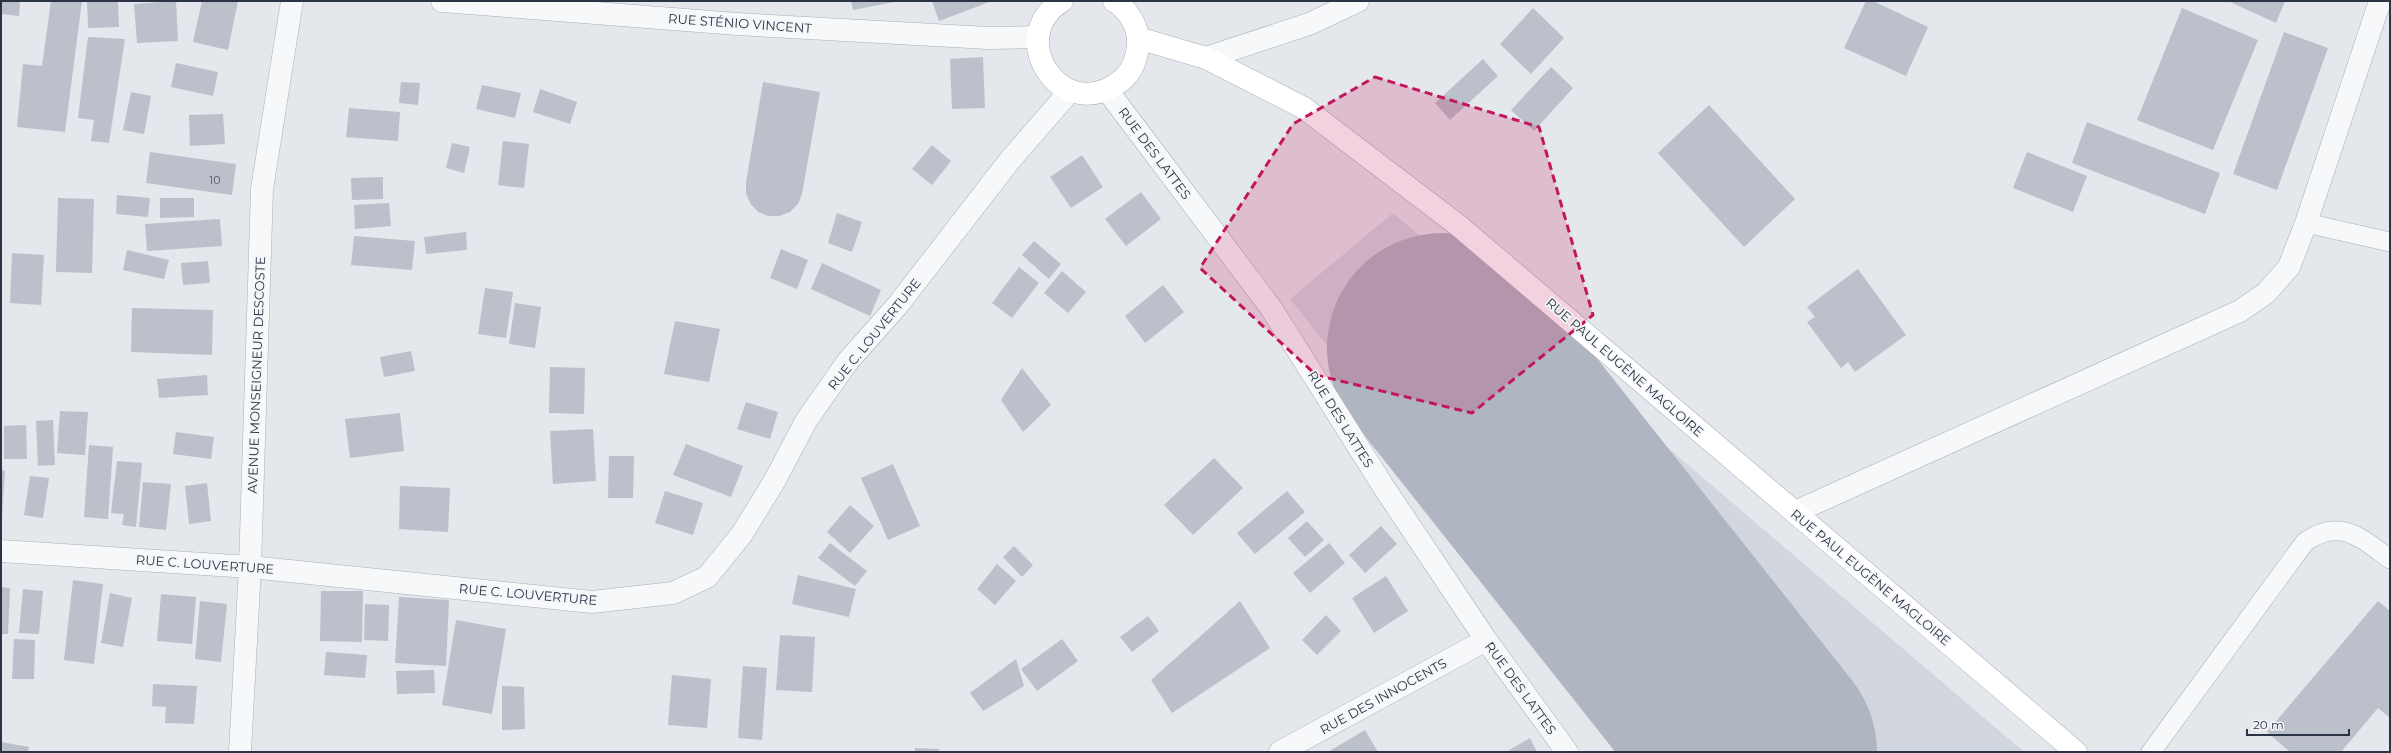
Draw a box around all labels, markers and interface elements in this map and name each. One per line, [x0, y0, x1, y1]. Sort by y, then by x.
street label: RUE STÉNIO VINCENT [668, 10, 813, 36]
street label: RUE DES LATTES [1115, 104, 1195, 202]
house number: 10 [209, 173, 221, 187]
street label: AVENUE MONSEIGNEUR DESCOSTE [244, 256, 268, 494]
street label: RUE C. LOUVERTURE [824, 275, 924, 393]
street label: RUE PAUL EUGÈNE MAGLOIRE [1543, 294, 1707, 440]
street label: RUE DES LATTES [1305, 368, 1377, 470]
street label: RUE PAUL EUGÈNE MAGLOIRE [1788, 505, 1954, 649]
street label: RUE C. LOUVERTURE [135, 551, 275, 577]
street label: RUE C. LOUVERTURE [458, 580, 598, 608]
street label: RUE DES LATTES [1482, 638, 1560, 738]
street label: RUE DES INNOCENTS [1317, 654, 1449, 738]
scale bar [2247, 711, 2349, 737]
text: 20 m [2253, 717, 2284, 732]

